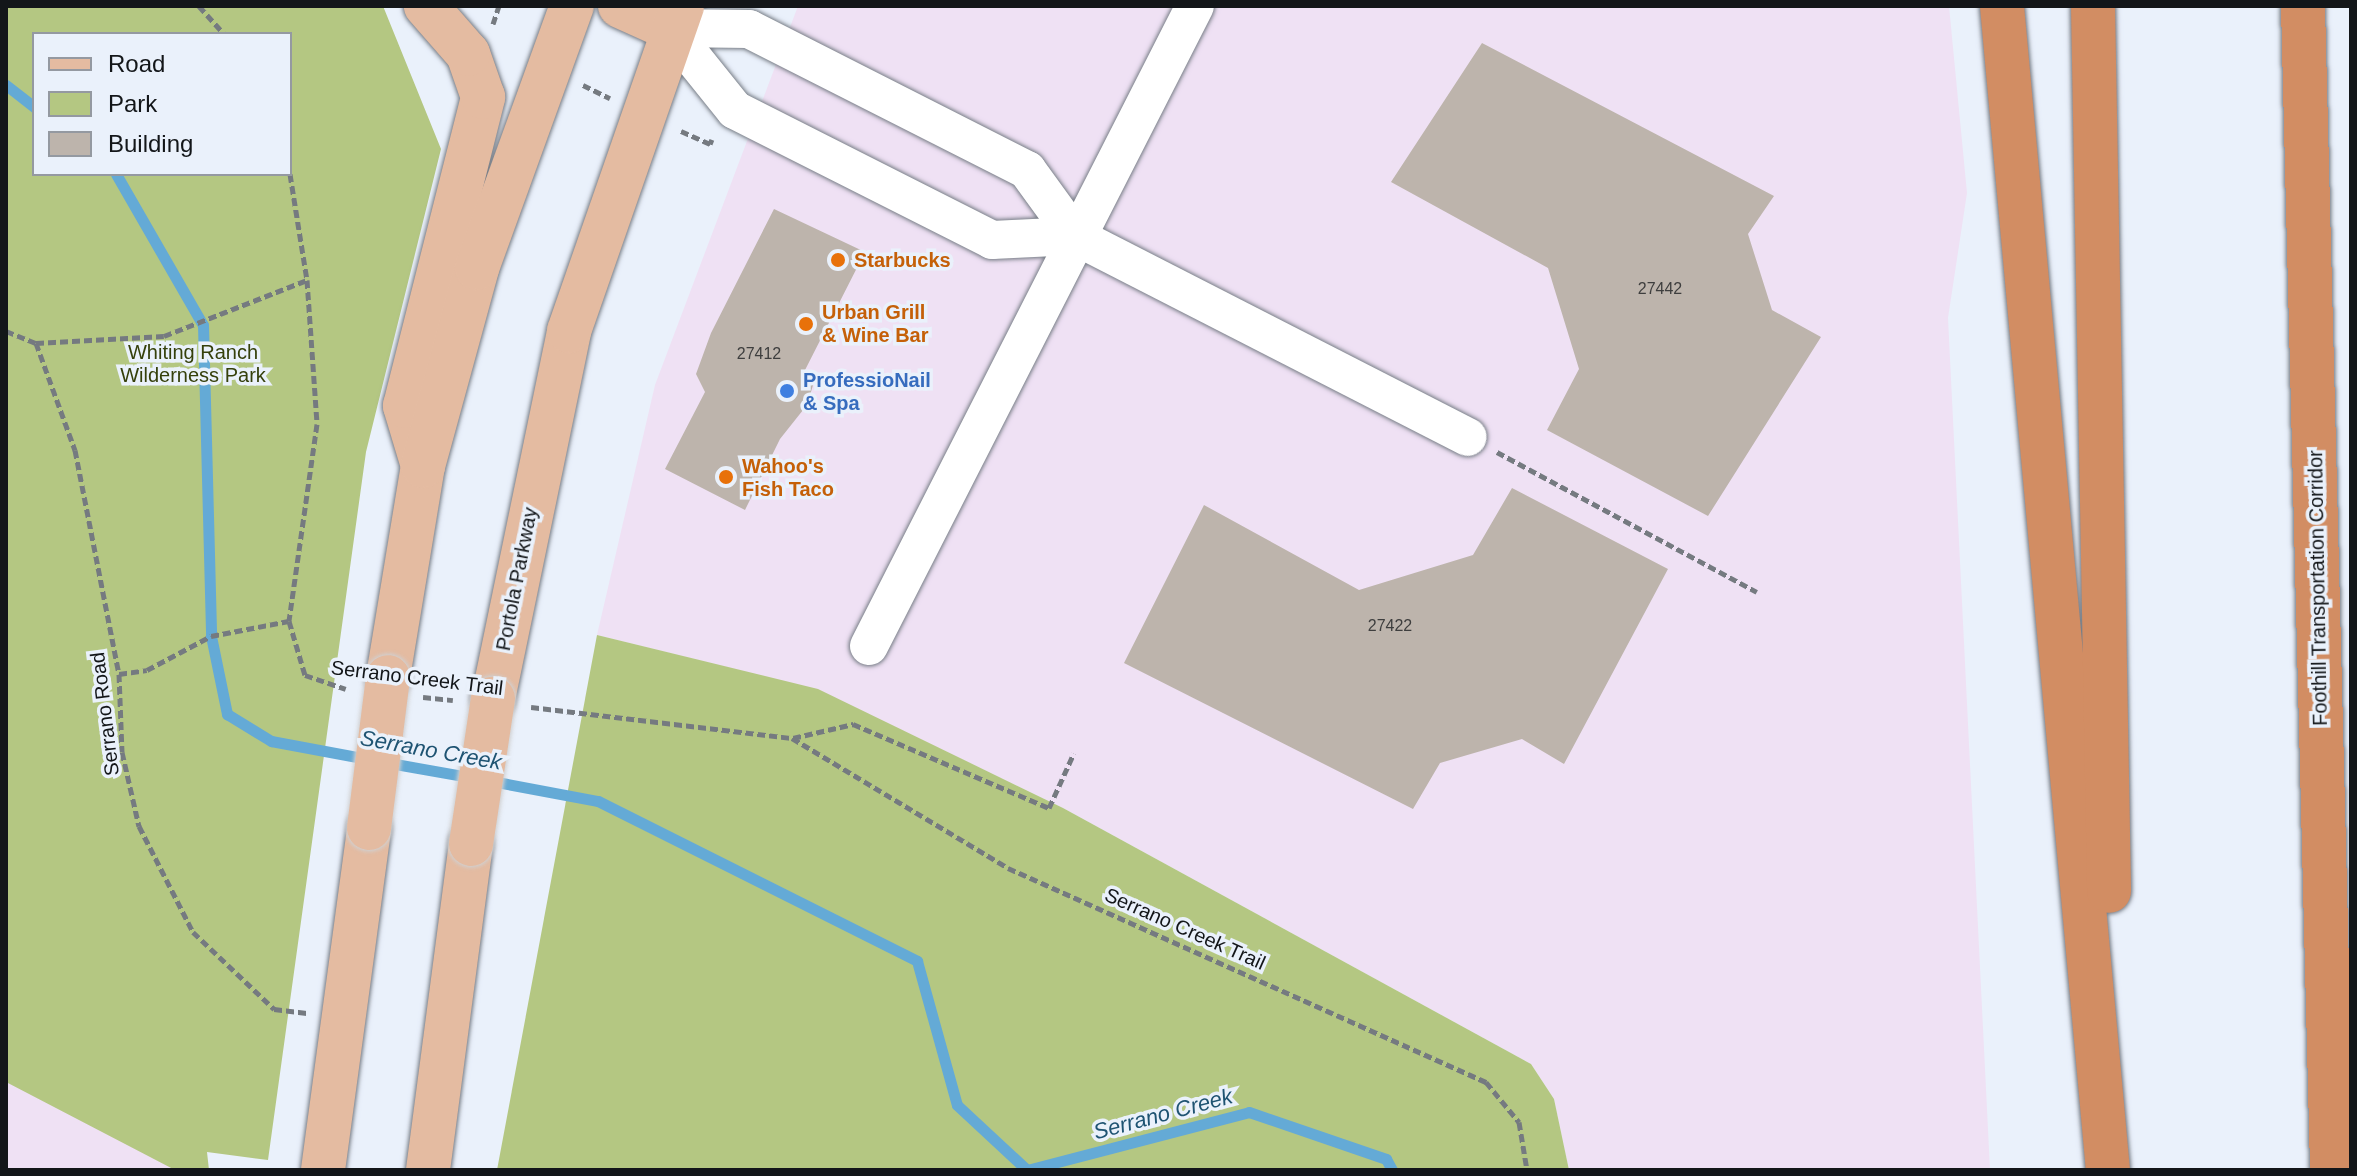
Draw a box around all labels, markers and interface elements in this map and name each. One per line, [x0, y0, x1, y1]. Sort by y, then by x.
legend [32, 32, 292, 176]
text: Road [108, 50, 165, 77]
text: Park [108, 90, 157, 117]
text: Building [108, 130, 193, 157]
place label: Starbucks [854, 248, 951, 272]
marker: Starbucks [829, 251, 847, 269]
house number: 27442 [1638, 279, 1682, 299]
place label: Urban Grill & Wine Bar [822, 300, 929, 347]
marker: Urban Grill & Wine Bar [797, 315, 815, 333]
park label: Whiting Ranch Wilderness Park [120, 340, 266, 387]
house number: 27412 [737, 344, 781, 364]
place label: ProfessioNail & Spa [803, 368, 931, 415]
marker: ProfessioNail & Spa [778, 382, 796, 400]
street label: Foothill Transportation Corridor [2304, 450, 2332, 726]
place label: Wahoo's Fish Taco [742, 454, 834, 501]
marker: Wahoo's Fish Taco [717, 468, 735, 486]
street label: Portola Parkway [491, 505, 543, 653]
house number: 27422 [1368, 616, 1412, 636]
street label: Serrano Road [86, 651, 124, 777]
street label: Serrano Creek Trail [329, 656, 505, 700]
water label: Serrano Creek [358, 725, 504, 775]
street label: Serrano Creek Trail [1101, 883, 1269, 975]
water label: Serrano Creek [1090, 1083, 1236, 1145]

